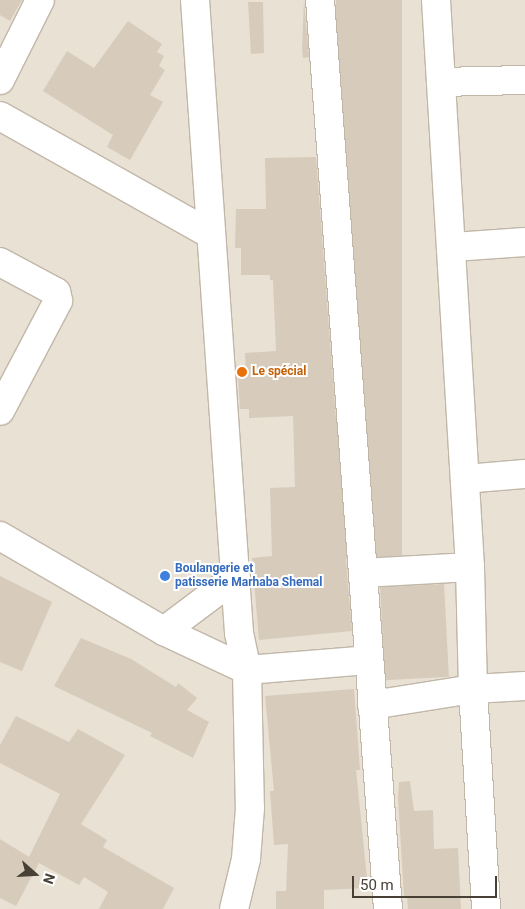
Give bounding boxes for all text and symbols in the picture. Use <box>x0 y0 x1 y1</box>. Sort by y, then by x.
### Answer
place label: Le spécial <box>252 365 306 379</box>
marker: Le spécial <box>236 366 248 378</box>
place label: Boulangerie et patisserie Marhaba Shemal <box>175 562 322 590</box>
marker: Boulangerie et patisserie Marhaba Shemal <box>159 570 171 582</box>
north arrow <box>10 849 60 899</box>
scale bar <box>355 866 500 898</box>
text: N <box>40 872 58 886</box>
text: 50 m <box>360 876 394 894</box>

